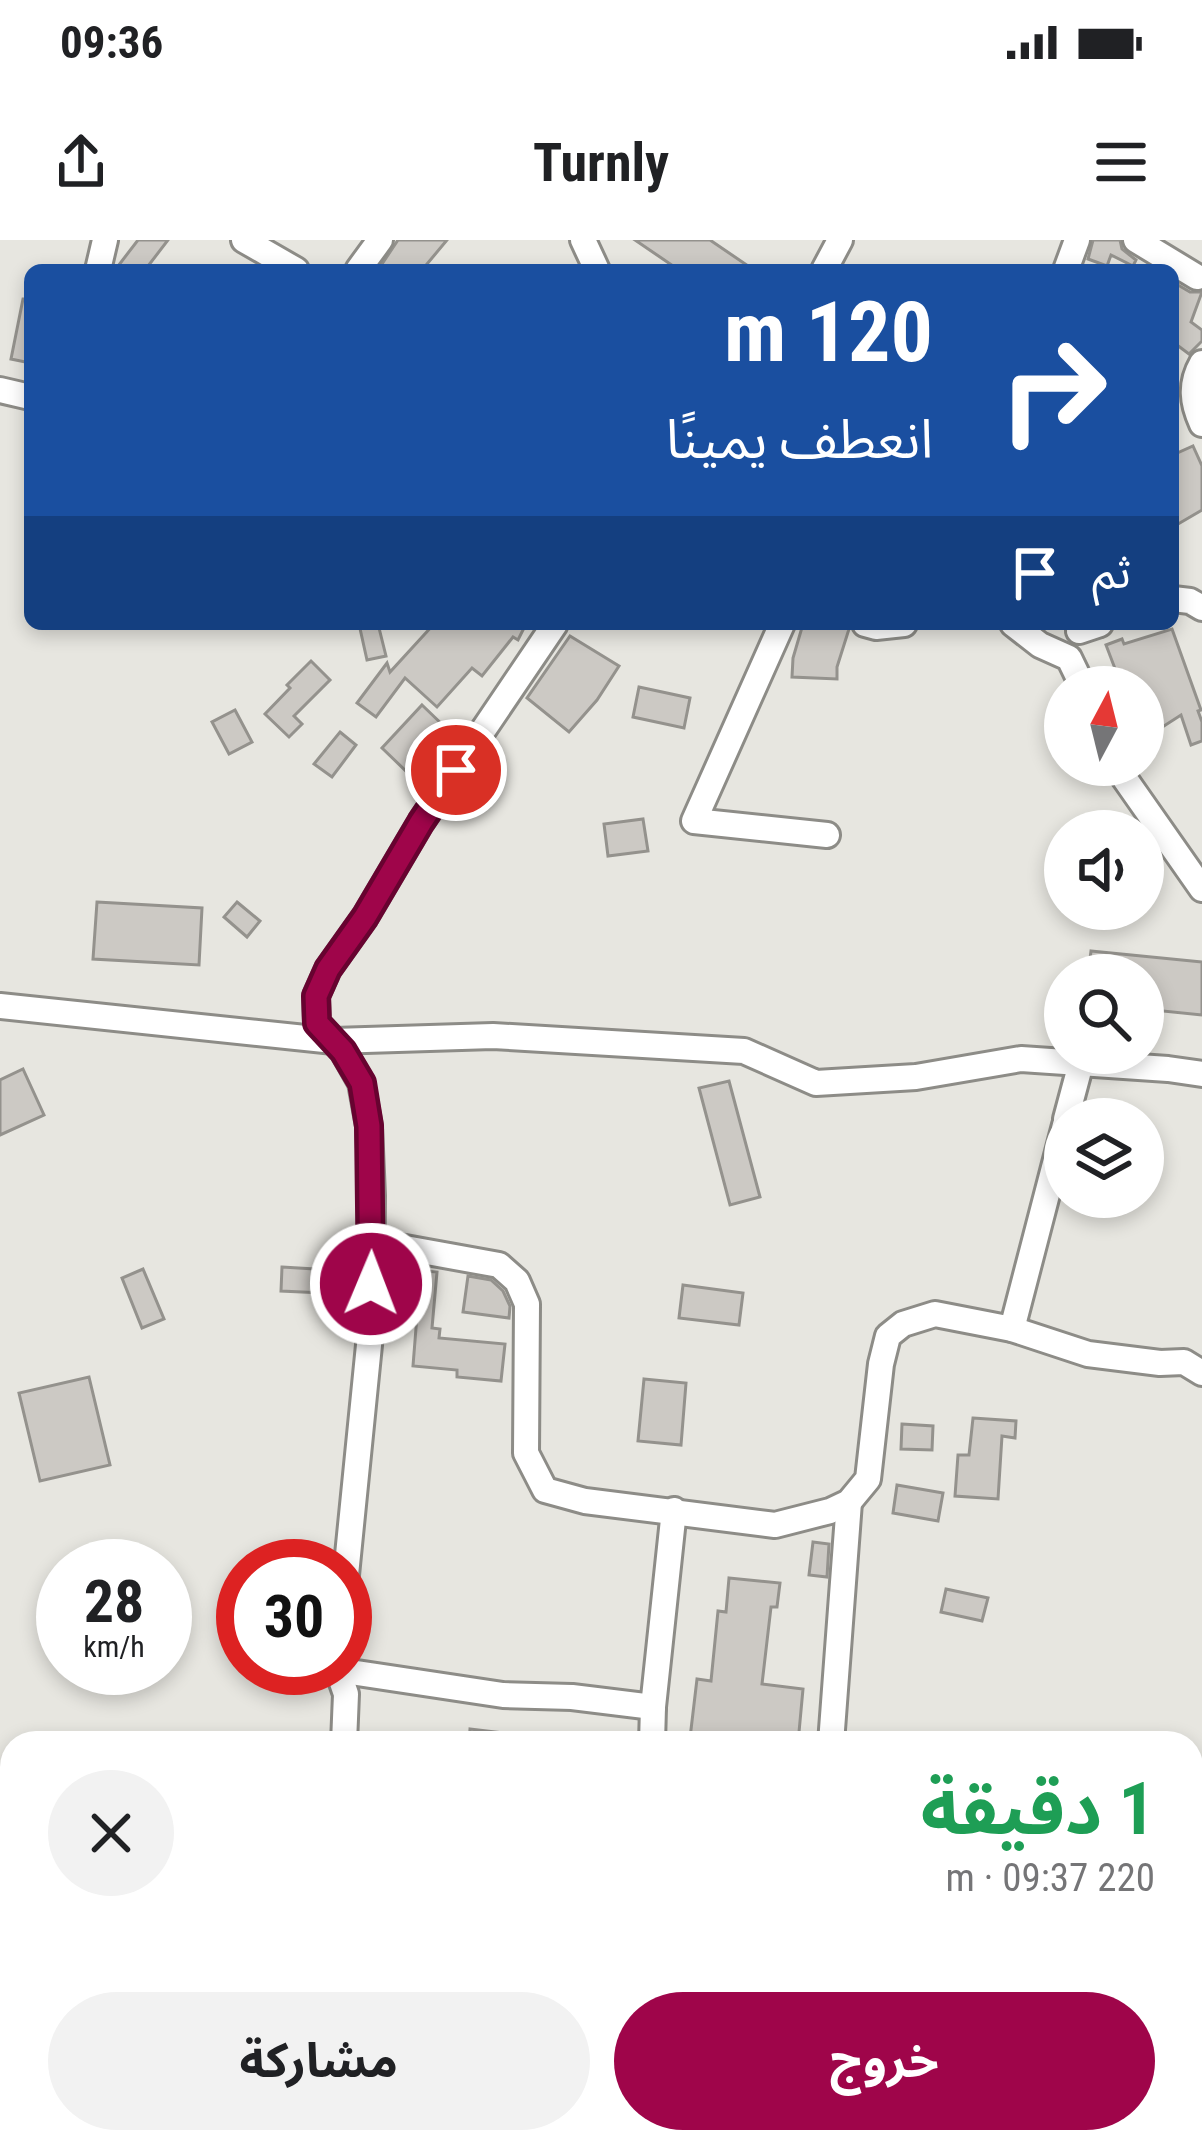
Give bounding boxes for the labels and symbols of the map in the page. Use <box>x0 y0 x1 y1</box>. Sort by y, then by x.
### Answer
north arrow <box>1044 666 1164 786</box>
pin <box>405 719 507 821</box>
position arrow <box>308 1221 434 1347</box>
speed limit sign: 30 <box>216 1539 372 1695</box>

